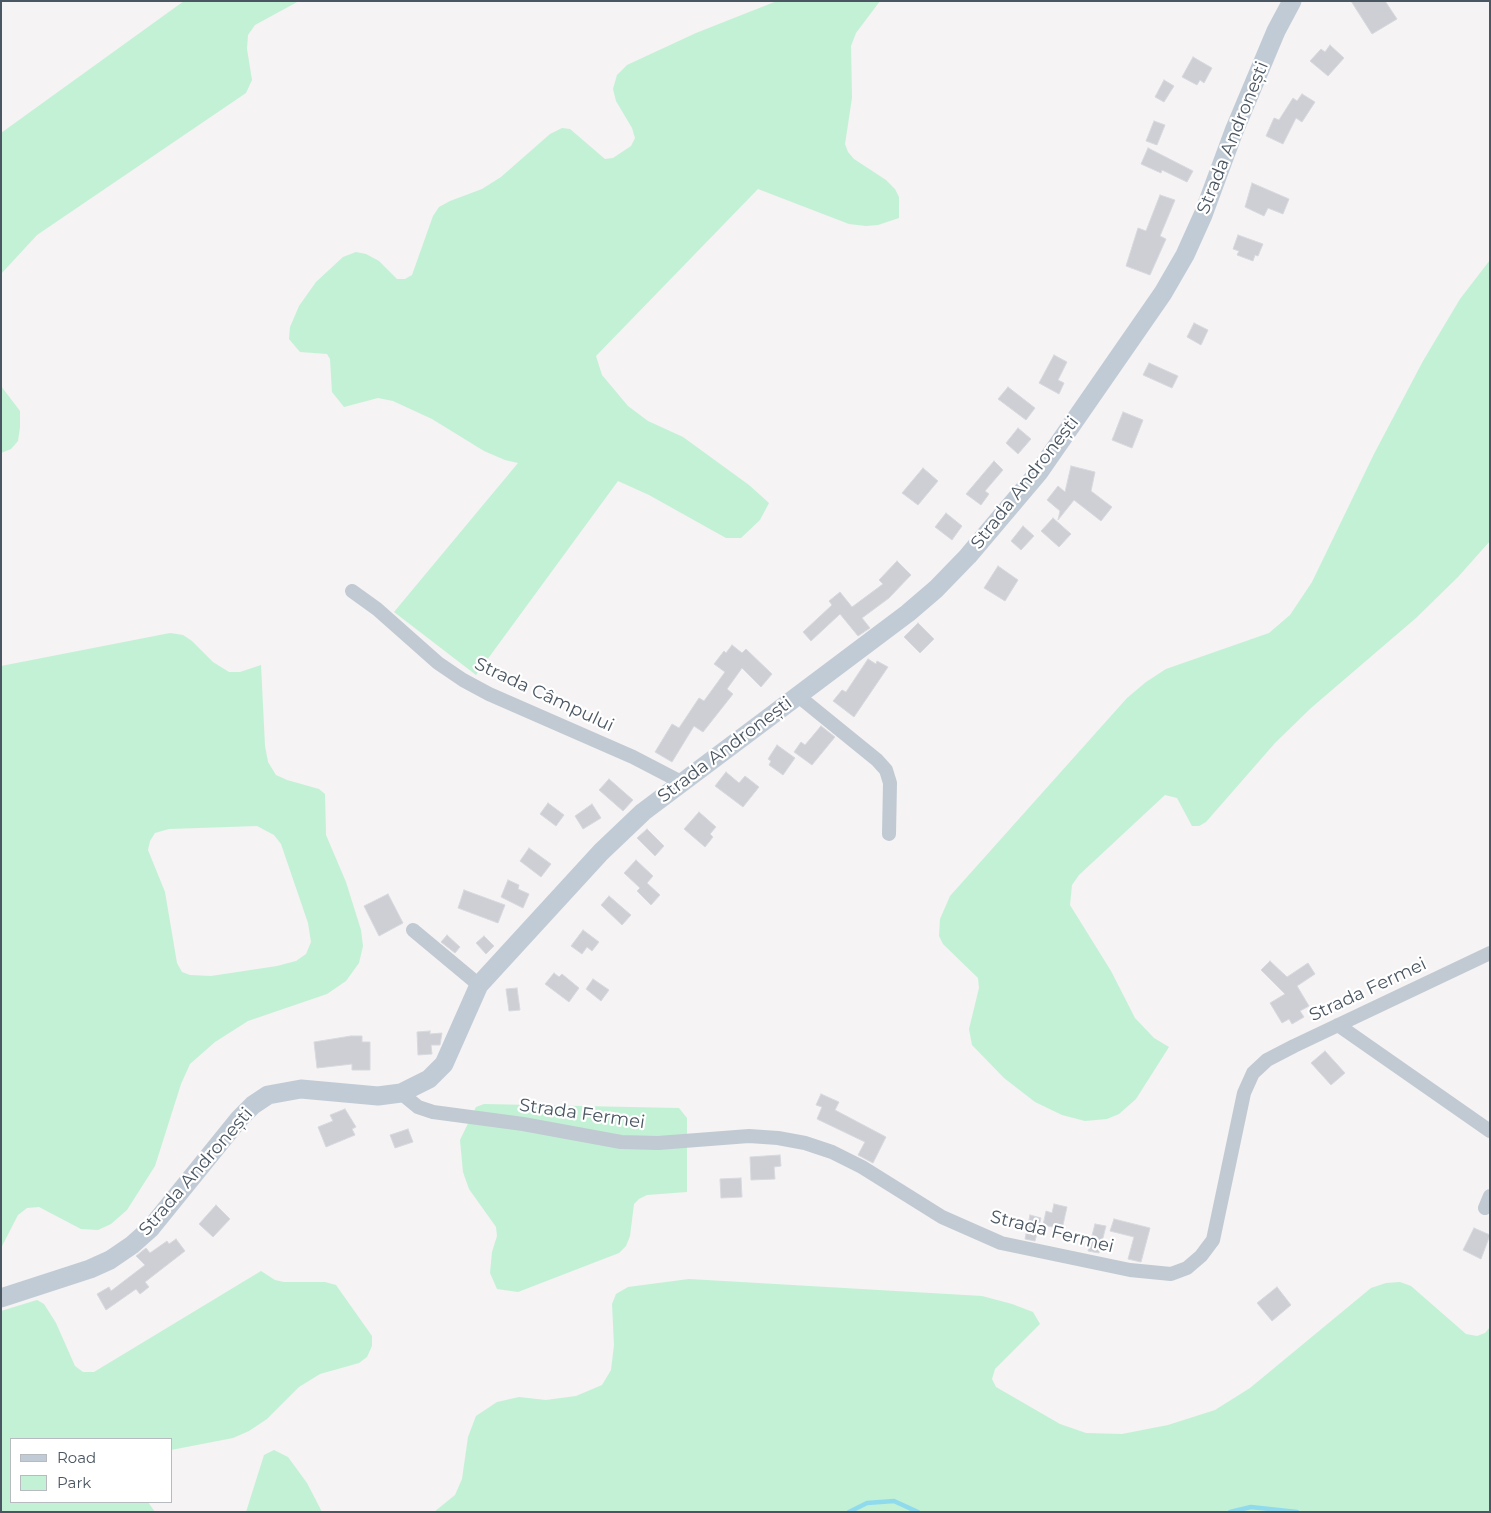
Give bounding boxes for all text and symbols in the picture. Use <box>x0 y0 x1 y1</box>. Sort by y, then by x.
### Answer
street label: Strada Andronești <box>1193 59 1273 217</box>
street label: Strada Andronești <box>966 412 1084 554</box>
street label: Strada Câmpului <box>471 653 617 737</box>
street label: Strada Andronești <box>654 692 796 808</box>
street label: Strada Fermei <box>1306 953 1430 1027</box>
street label: Strada Fermei <box>518 1094 646 1134</box>
street label: Strada Andronești <box>135 1104 257 1240</box>
street label: Strada Fermei <box>988 1206 1116 1258</box>
legend <box>10 1438 172 1503</box>
text: Road <box>57 1448 96 1467</box>
text: Park <box>57 1473 91 1492</box>

